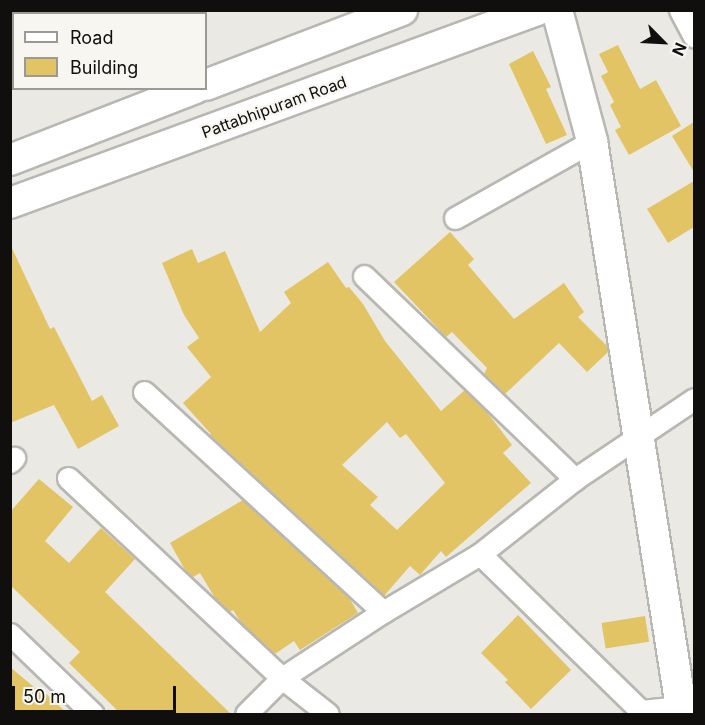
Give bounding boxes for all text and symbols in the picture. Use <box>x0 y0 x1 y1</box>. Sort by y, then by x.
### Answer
legend <box>12 12 207 90</box>
north arrow <box>633 12 693 72</box>
text: Road <box>70 27 113 48</box>
text: N <box>668 40 691 59</box>
text: Building <box>70 57 138 78</box>
street label: Pattabhipuram Road <box>199 72 349 142</box>
scale bar <box>15 674 178 712</box>
text: 50 m <box>23 686 66 707</box>

